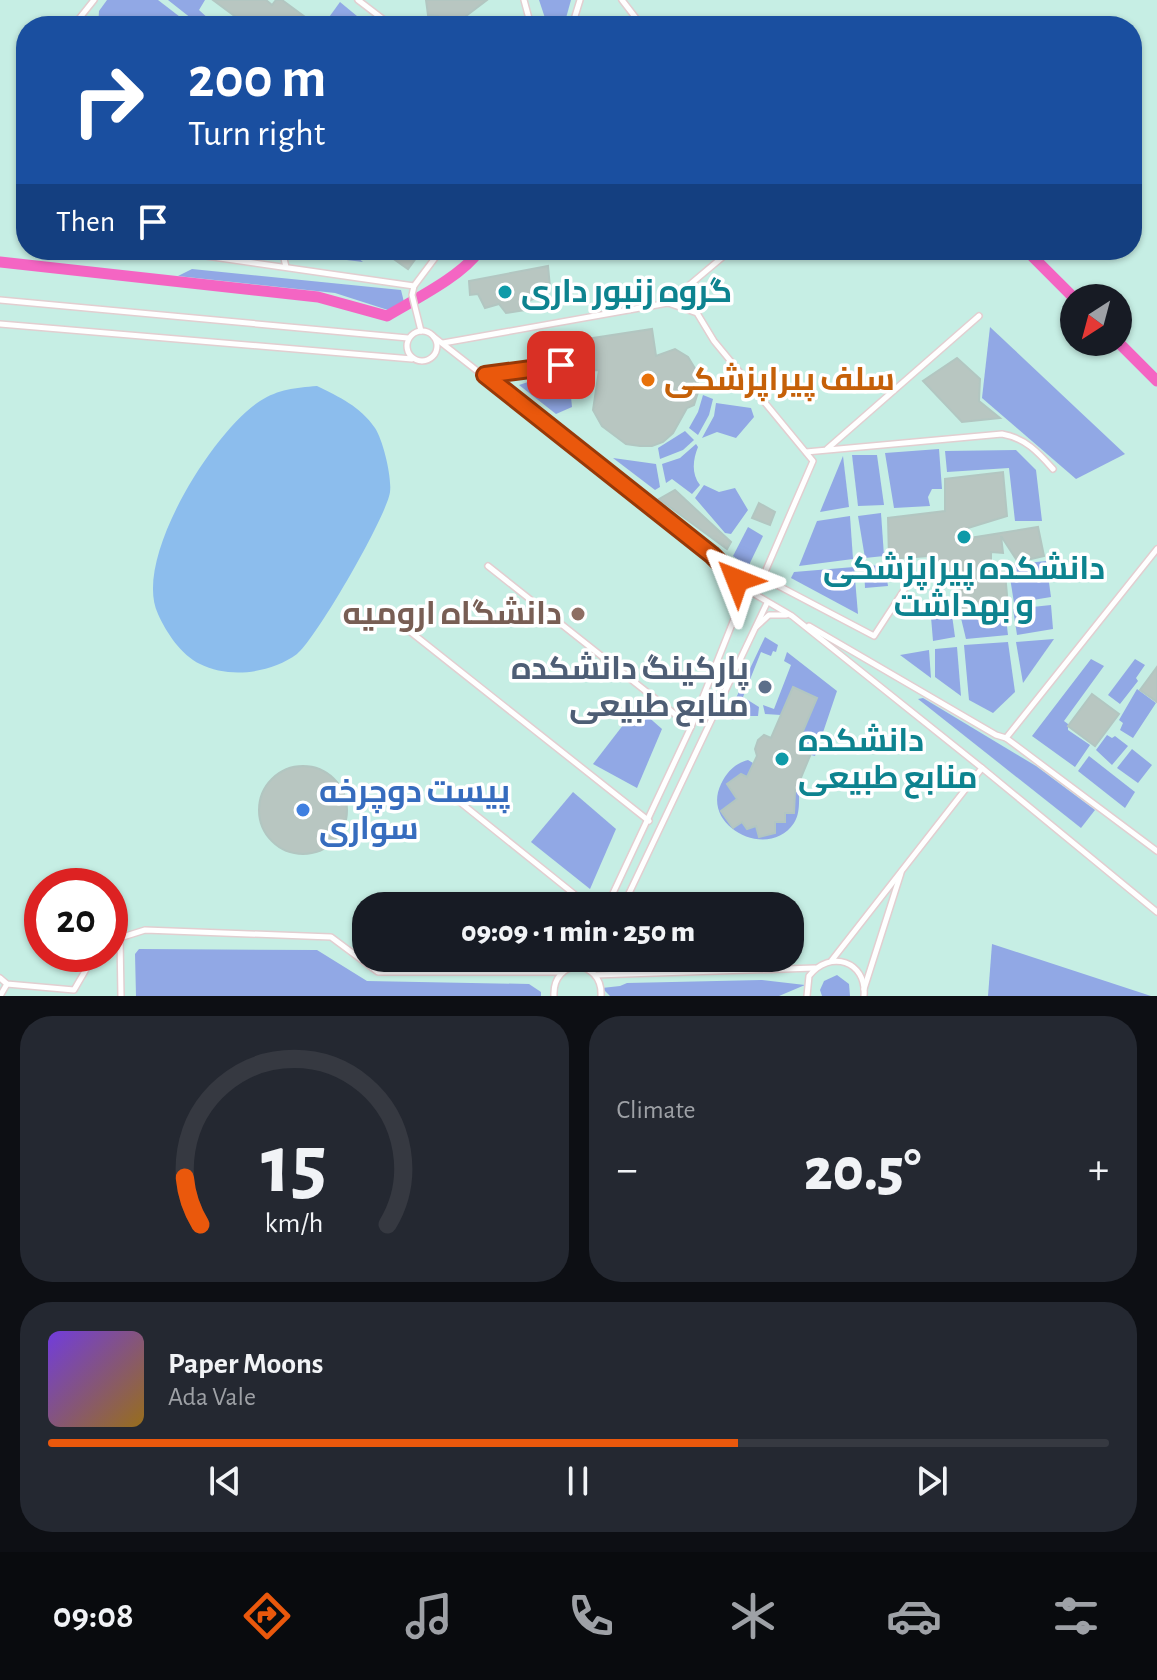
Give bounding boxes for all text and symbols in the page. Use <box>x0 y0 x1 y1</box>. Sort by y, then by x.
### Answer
icon: right <box>56 48 160 152</box>
text: 200 m <box>188 51 326 107</box>
text: Turn right <box>188 116 325 152</box>
icon: arrive <box>131 200 175 244</box>
text: Then <box>56 207 115 237</box>
place label: گروه زنبور داری <box>521 276 732 310</box>
marker: گروه زنبور داری <box>496 283 514 301</box>
north arrow <box>1060 284 1132 356</box>
map controls <box>1060 284 1132 356</box>
pin <box>527 331 595 399</box>
icon: arrive <box>539 343 583 387</box>
place label: سلف پیراپزشکی <box>664 362 895 402</box>
marker: سلف پیراپزشکی <box>639 371 657 389</box>
marker: دانشکده پیراپزشکی و بهداشت <box>955 528 973 546</box>
position arrow <box>695 538 779 622</box>
place label: دانشکده پیراپزشکی و بهداشت <box>823 551 1105 625</box>
place label: دانشگاه ارومیه <box>343 596 562 632</box>
marker: دانشگاه ارومیه <box>569 605 587 623</box>
place label: پارکینگ دانشکده منابع طبیعی <box>511 651 749 727</box>
marker: پارکینگ دانشکده منابع طبیعی <box>756 678 774 696</box>
place label: دانشکده منابع طبیعی <box>798 723 978 799</box>
marker: دانشکده منابع طبیعی <box>773 750 791 768</box>
place label: پیست دوچرخه سواری <box>319 776 511 847</box>
marker: پیست دوچرخه سواری <box>294 801 312 819</box>
speed limit sign: 20 <box>24 868 128 972</box>
text: 09:09 · 1 min · 250 m <box>461 917 695 947</box>
text: Climate <box>617 1097 695 1123</box>
text: 15 <box>261 1124 327 1208</box>
text: 20.5° <box>804 1141 921 1201</box>
text: − <box>617 1148 638 1192</box>
text: + <box>1088 1148 1109 1192</box>
text: km/h <box>265 1209 324 1238</box>
text: Paper Moons <box>168 1349 323 1379</box>
text: Ada Vale <box>168 1384 256 1410</box>
icon: previous <box>203 1459 247 1503</box>
icon: pause <box>556 1459 600 1503</box>
icon: next <box>910 1459 954 1503</box>
icon: directions <box>239 1588 295 1644</box>
icon: music <box>401 1588 457 1644</box>
icon: phone <box>563 1588 619 1644</box>
icon: climate <box>725 1588 781 1644</box>
icon: car <box>886 1588 942 1644</box>
icon: filters <box>1048 1588 1104 1644</box>
text: 09:08 <box>53 1598 134 1634</box>

